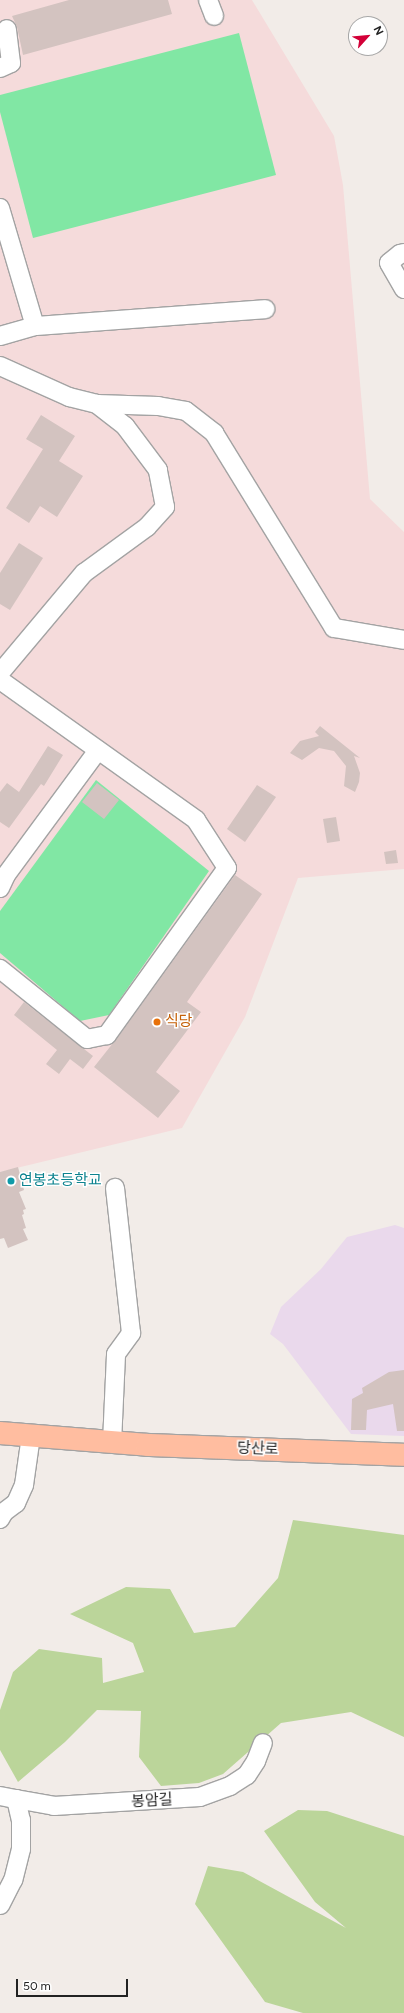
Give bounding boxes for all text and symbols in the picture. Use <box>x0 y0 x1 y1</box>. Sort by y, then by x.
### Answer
north arrow <box>348 16 388 56</box>
text: N <box>371 24 386 38</box>
place label: 식당 <box>165 1013 193 1031</box>
marker: 식당 <box>152 1017 162 1027</box>
place label: 연봉초등학교 <box>19 1172 102 1190</box>
marker: 연봉초등학교 <box>6 1176 16 1186</box>
street label: 당산로 <box>237 1439 279 1459</box>
street label: 봉암길 <box>131 1791 173 1811</box>
scale bar <box>18 1971 130 1997</box>
text: 50 m <box>23 1979 51 1993</box>

